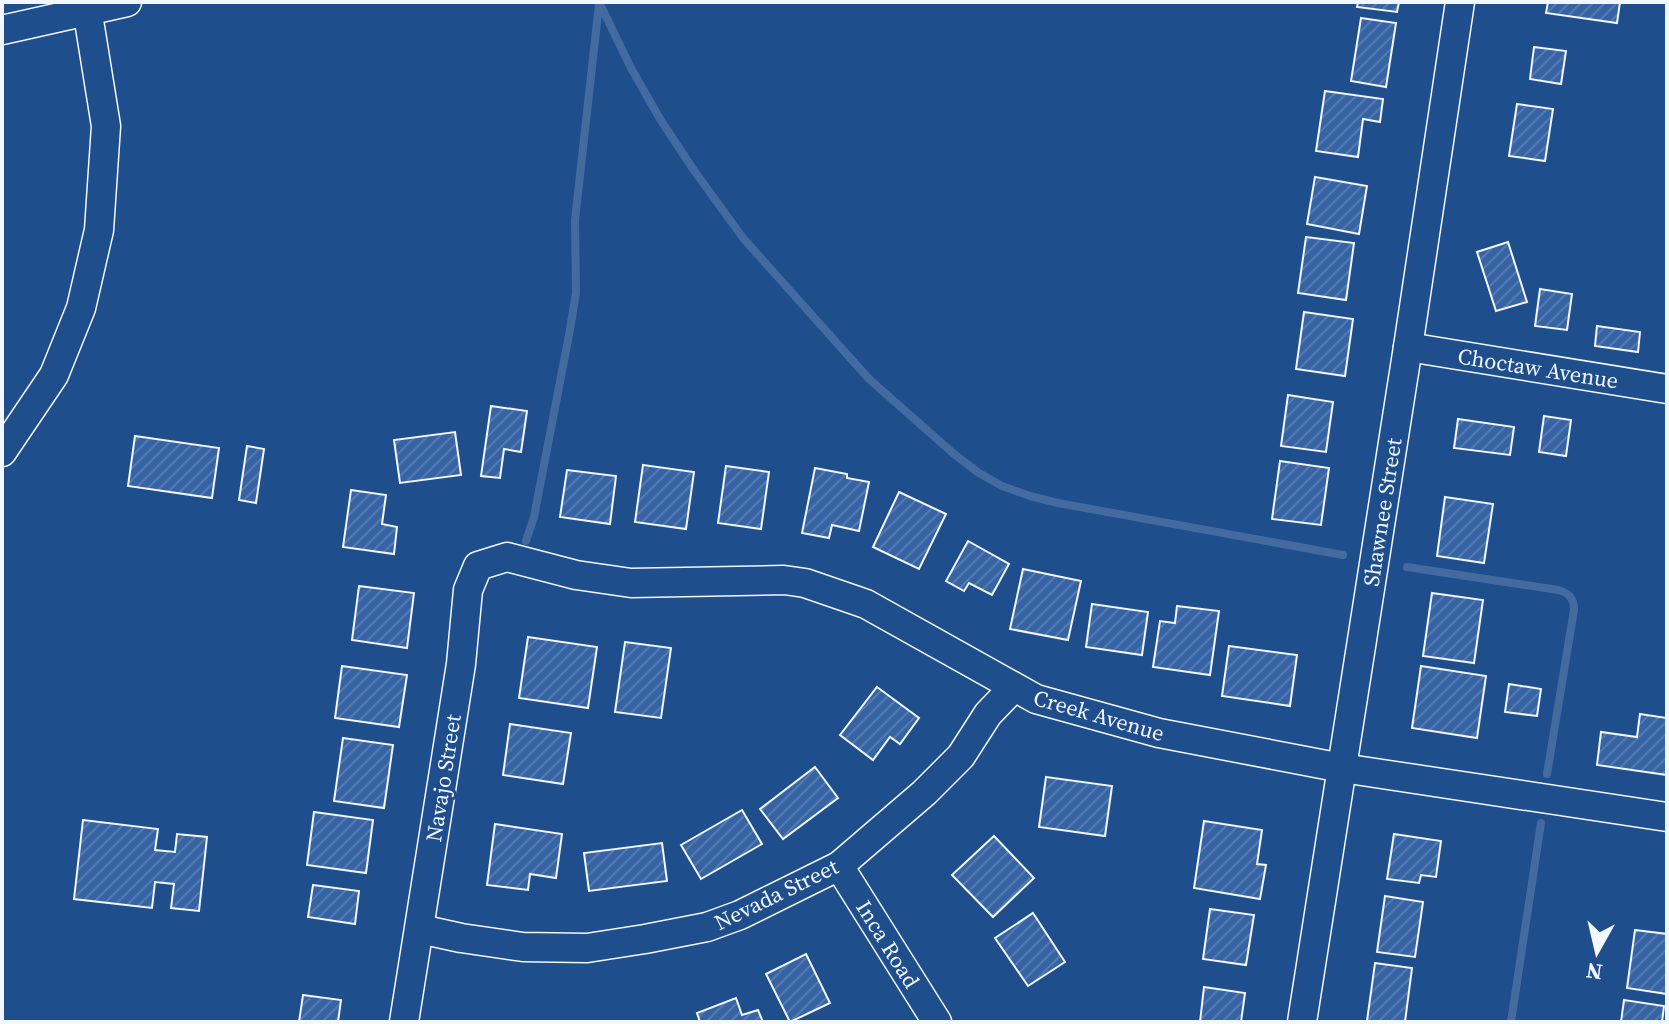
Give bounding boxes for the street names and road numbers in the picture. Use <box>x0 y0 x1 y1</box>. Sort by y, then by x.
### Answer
street label: Choctaw Avenue <box>1456 341 1620 395</box>
street label: Shawnee Street <box>1355 435 1409 588</box>
street label: Creek Avenue <box>1030 682 1168 748</box>
street label: Navajo Street <box>418 711 468 844</box>
street label: Nevada Street <box>709 851 844 937</box>
street label: Inca Road <box>849 894 927 994</box>

